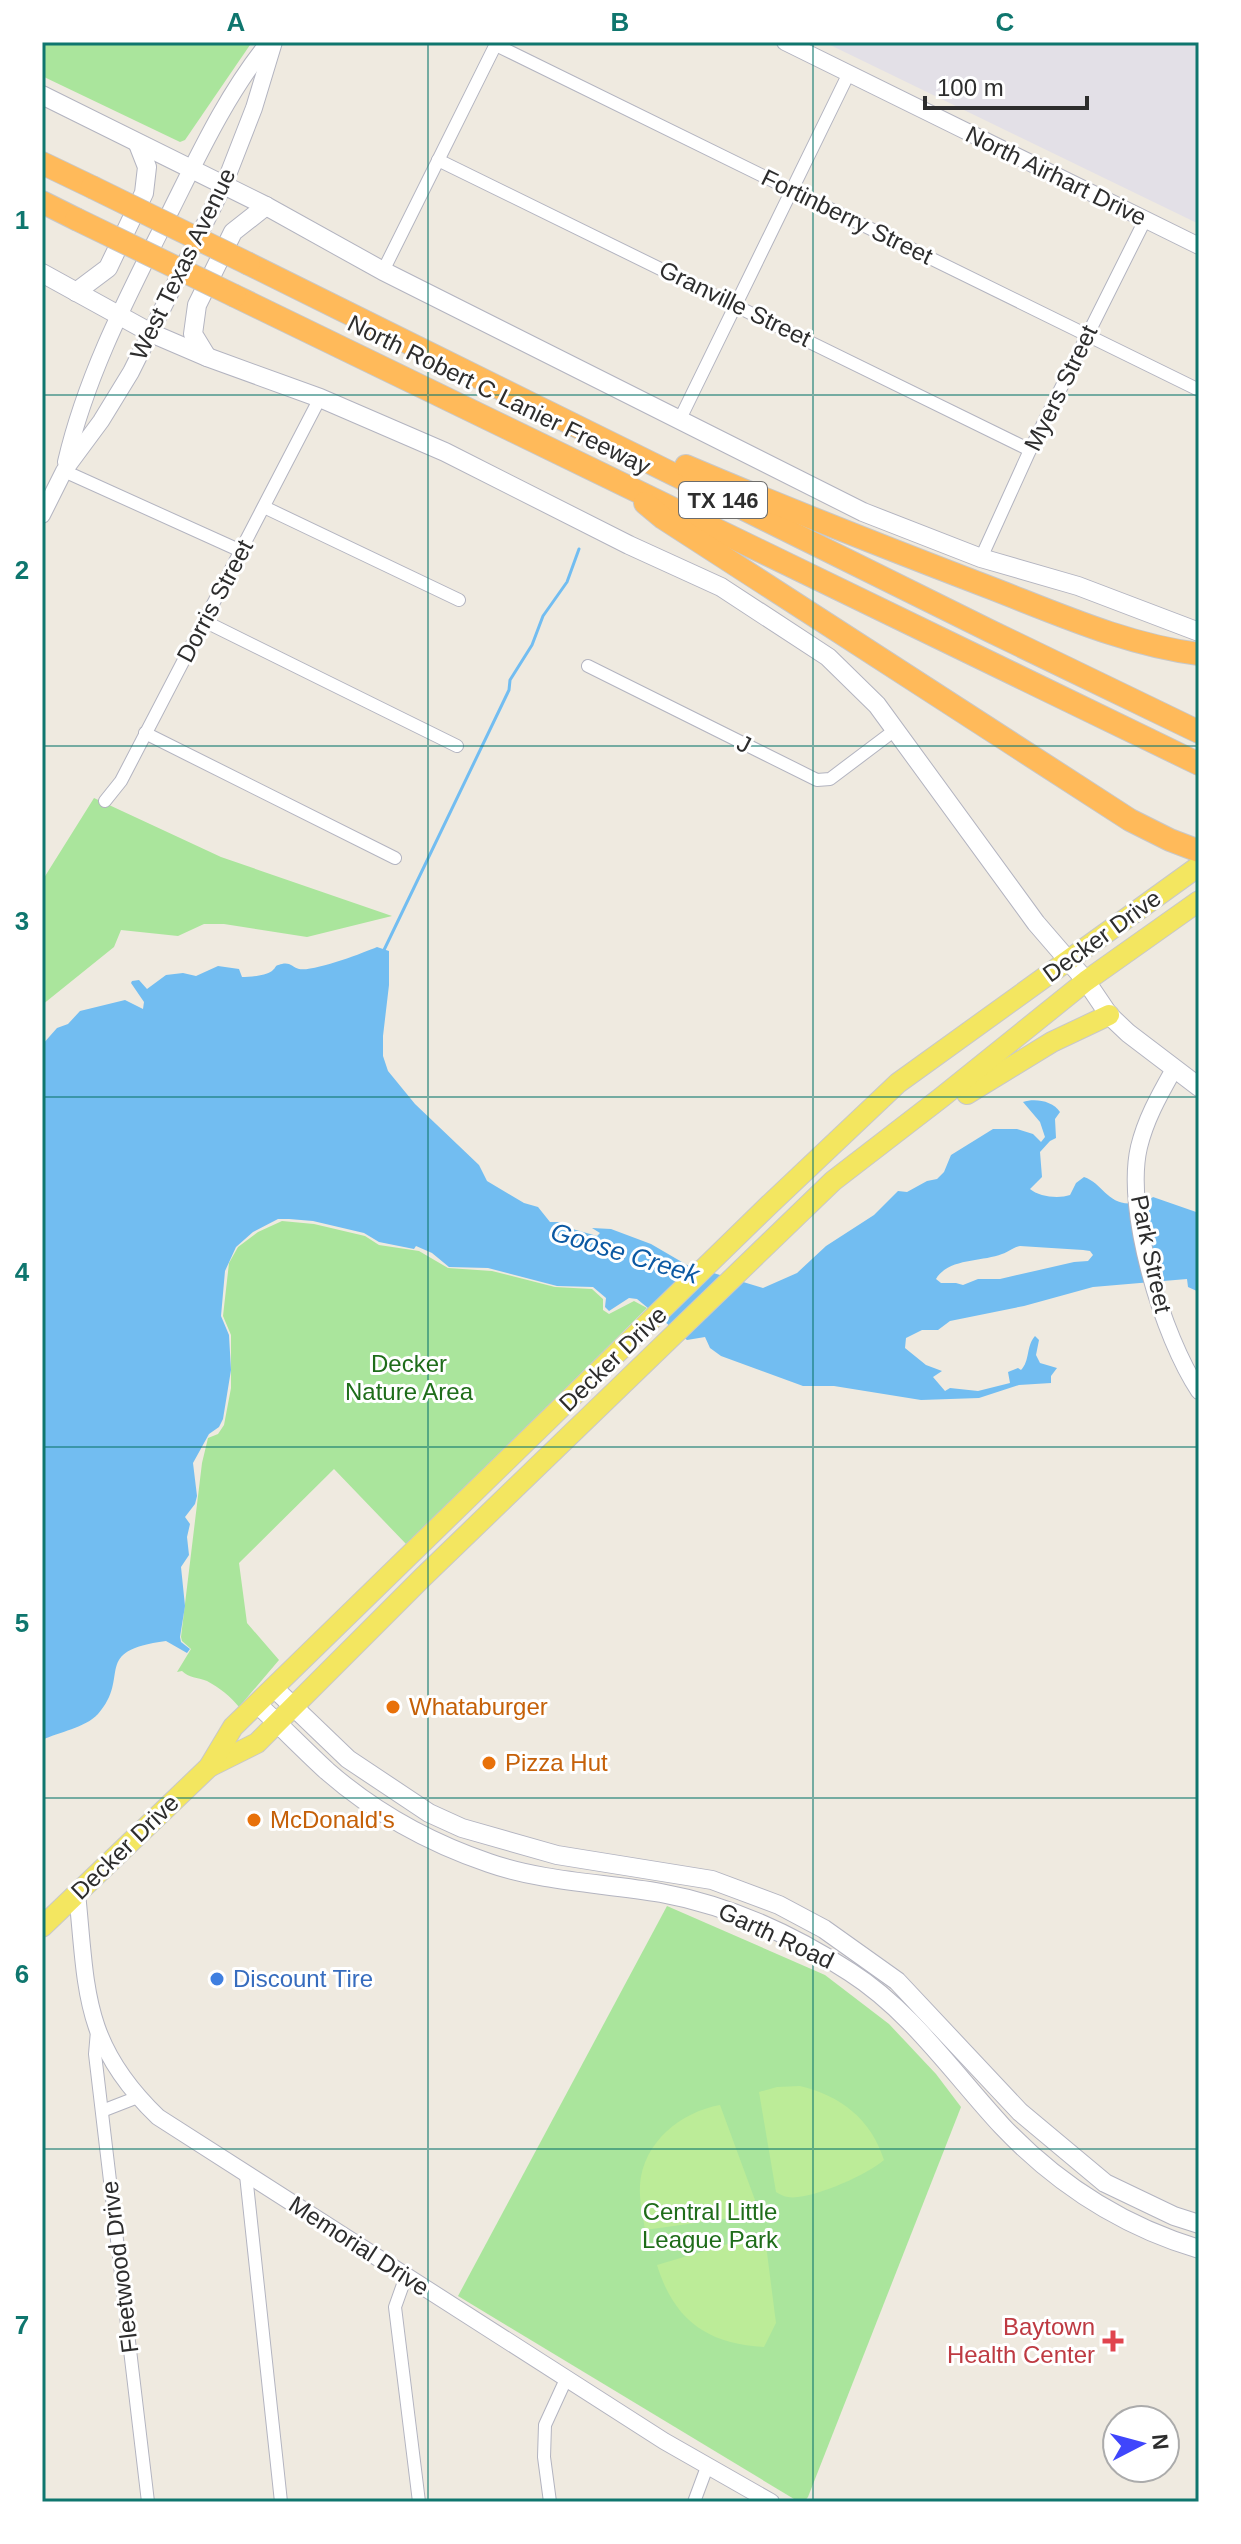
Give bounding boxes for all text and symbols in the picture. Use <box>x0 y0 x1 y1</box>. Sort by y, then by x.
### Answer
text: A <box>227 7 246 37</box>
text: B <box>611 7 629 37</box>
text: C <box>996 7 1015 37</box>
scale bar <box>925 60 1087 110</box>
text: 100 m <box>937 74 1004 101</box>
street label: North Airhart Drive <box>962 120 1151 231</box>
street label: Fortinberry Street <box>757 163 937 270</box>
street label: West Texas Avenue <box>125 164 241 364</box>
text: 1 <box>15 205 29 235</box>
street label: Granville Street <box>655 255 816 352</box>
street label: North Robert C Lanier Freeway <box>343 309 655 480</box>
street label: Myers Street <box>1019 320 1103 455</box>
road number: TX 146 <box>679 482 767 518</box>
street label: Dorris Street <box>171 535 258 667</box>
text: 2 <box>15 555 29 585</box>
street label: J <box>733 729 756 758</box>
street label: Decker Drive <box>1038 884 1166 987</box>
text: 3 <box>15 906 29 936</box>
street label: Park Street <box>1126 1192 1177 1316</box>
water label: Goose Creek <box>547 1216 705 1290</box>
text: 4 <box>15 1257 30 1287</box>
street label: Decker Drive <box>553 1301 672 1417</box>
park label: Decker Nature Area <box>345 1350 474 1405</box>
text: 5 <box>15 1608 29 1638</box>
place label: Whataburger <box>409 1693 548 1720</box>
marker: Whataburger <box>384 1698 402 1716</box>
place label: Pizza Hut <box>505 1749 608 1776</box>
marker: Pizza Hut <box>480 1754 498 1772</box>
street label: Decker Drive <box>65 1789 184 1905</box>
place label: McDonald's <box>270 1806 395 1833</box>
marker: McDonald's <box>245 1811 263 1829</box>
street label: Garth Road <box>714 1897 838 1974</box>
text: 6 <box>15 1959 29 1989</box>
place label: Discount Tire <box>233 1965 373 1992</box>
marker: Discount Tire <box>208 1970 226 1988</box>
street label: Fleetwood Drive <box>96 2179 143 2355</box>
street label: Memorial Drive <box>284 2190 434 2301</box>
park label: Central Little League Park <box>642 2198 779 2253</box>
text: 7 <box>15 2310 29 2340</box>
place label: Baytown Health Center <box>947 2313 1095 2368</box>
marker: Baytown Health Center <box>1102 2330 1124 2352</box>
north arrow <box>1101 2404 1181 2484</box>
text: N <box>1147 2433 1174 2451</box>

